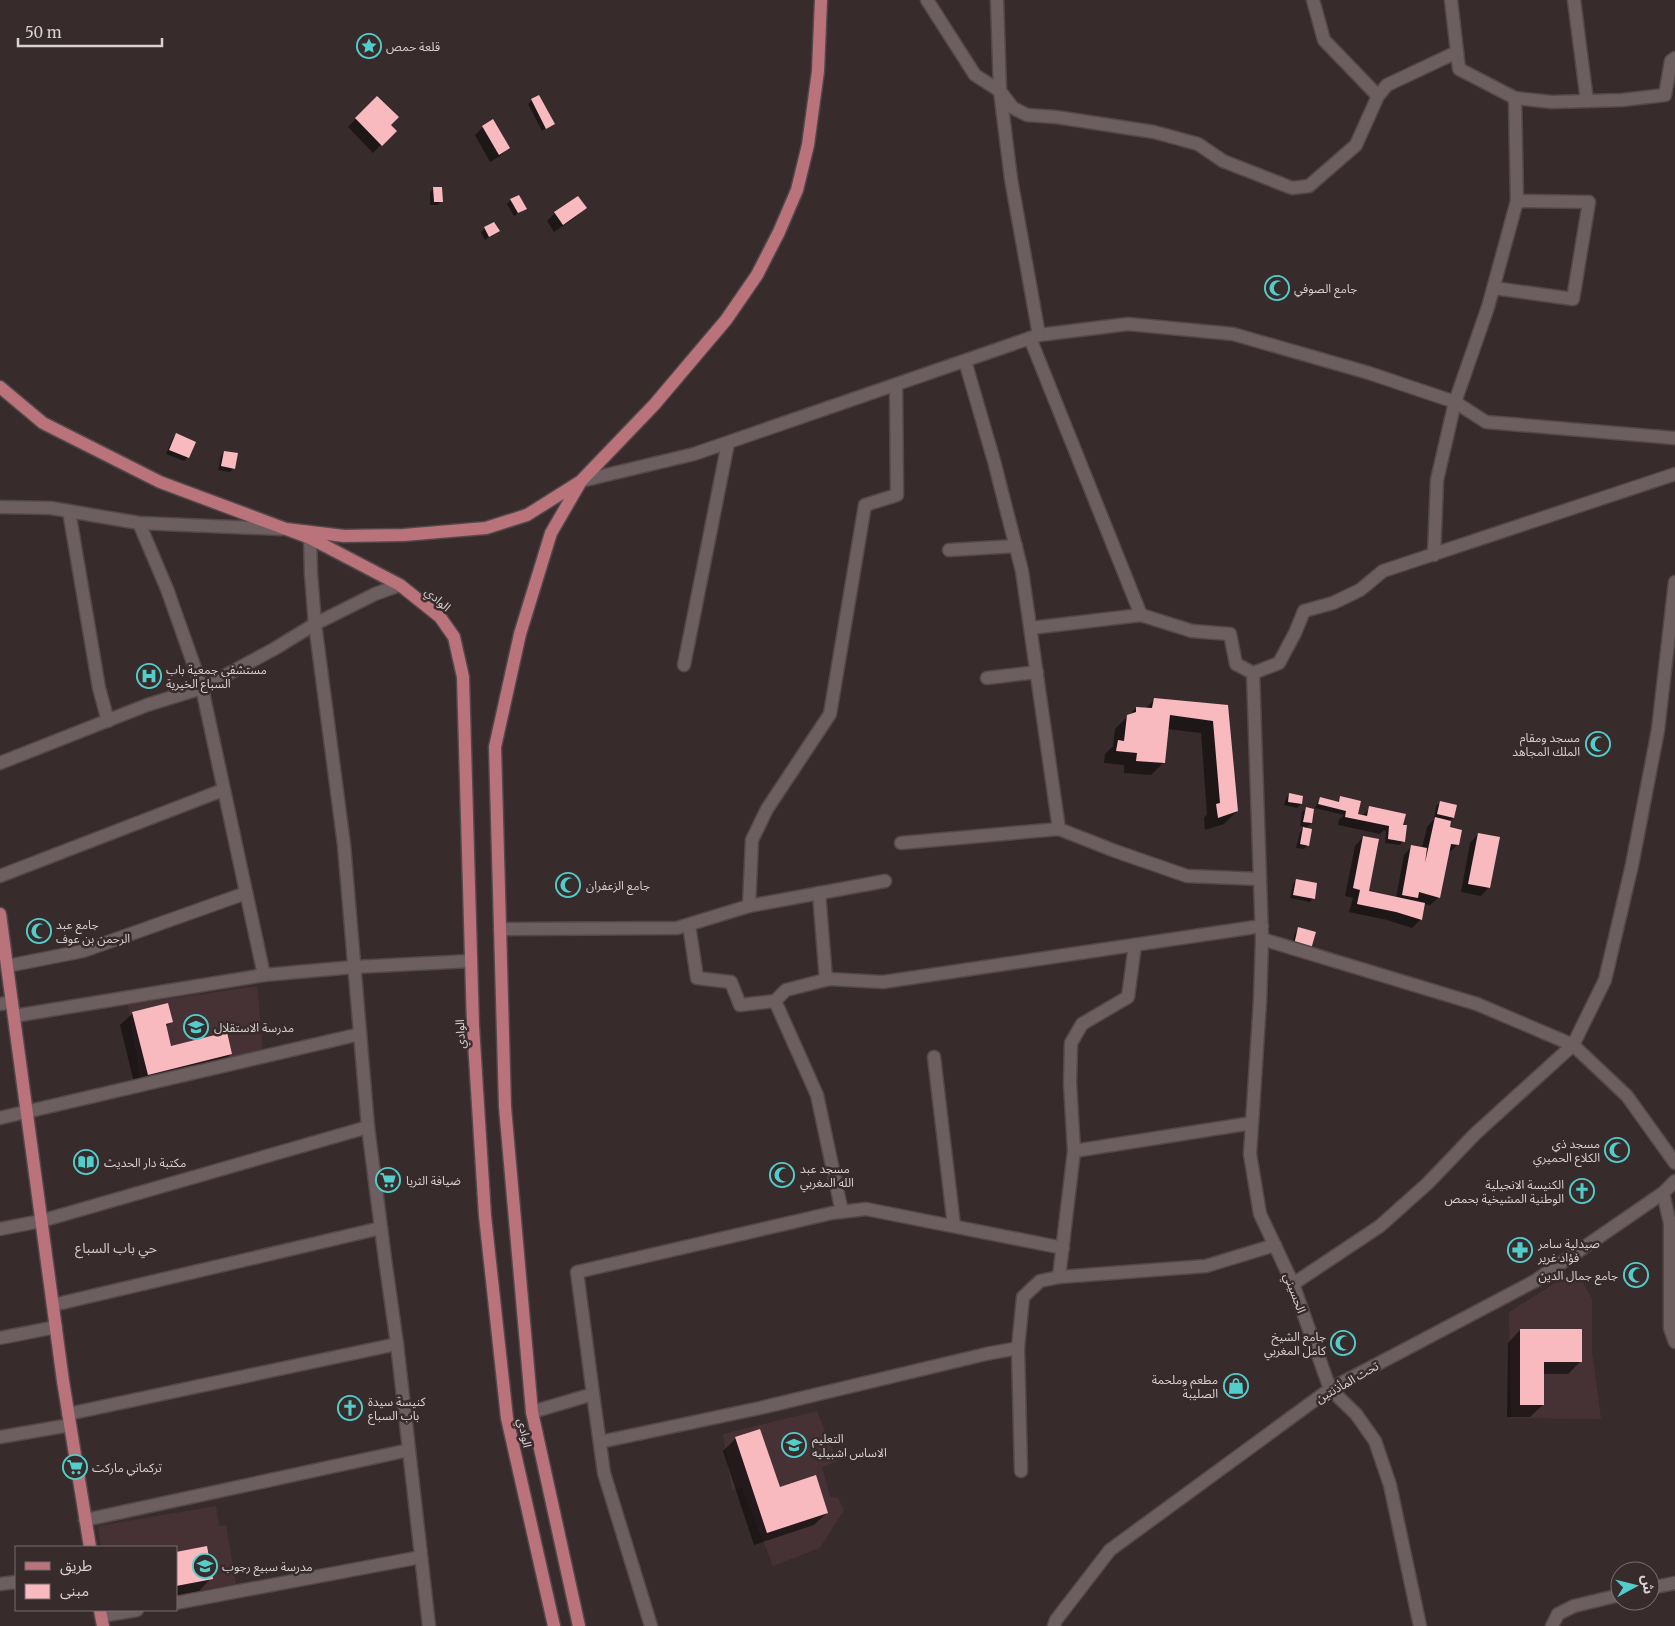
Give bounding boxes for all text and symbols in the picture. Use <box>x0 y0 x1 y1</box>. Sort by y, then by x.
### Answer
scale bar <box>18 15 161 47</box>
text: 50 m <box>25 23 62 42</box>
place icon: قلعة حمص <box>356 33 382 59</box>
place label: قلعة حمص <box>386 39 440 54</box>
mosque icon: جامع الصوفي <box>1264 275 1290 301</box>
place label: جامع الصوفي <box>1294 281 1357 298</box>
street label: الوادي <box>420 584 454 616</box>
place label: مستشفى جمعية باب السباع الخيرية <box>166 662 267 693</box>
hospital icon: مستشفى جمعية باب السباع الخيرية <box>136 663 162 689</box>
place label: مسجد ومقام الملك المجاهد <box>1512 730 1580 759</box>
mosque icon: مسجد ومقام الملك المجاهد <box>1585 731 1611 757</box>
mosque icon: جامع الزعفران <box>555 872 581 898</box>
place label: جامع الزعفران <box>586 878 650 895</box>
place label: جامع عبد الرحمن بن عوف <box>56 917 130 946</box>
mosque icon: جامع عبد الرحمن بن عوف <box>26 918 52 944</box>
school or university icon: مدرسة الاستقلال <box>183 1014 209 1040</box>
street label: الوادي <box>452 1019 471 1049</box>
place label: مدرسة الاستقلال <box>214 1020 294 1035</box>
place label: مسجد ذي الكلاع الحميري <box>1533 1136 1600 1167</box>
mosque icon: مسجد ذي الكلاع الحميري <box>1604 1137 1630 1163</box>
library icon: مكتبة دار الحديث <box>73 1149 99 1175</box>
place label: مكتبة دار الحديث <box>104 1155 186 1170</box>
place label: مسجد عبد الله المغربي <box>800 1161 854 1192</box>
mosque icon: مسجد عبد الله المغربي <box>769 1162 795 1188</box>
supermarket icon: ضيافة الثريا <box>375 1167 401 1193</box>
place label: ضيافة الثريا <box>406 1173 461 1188</box>
place label: الكنيسة الانجيلية الوطنية المشيخية بحمص <box>1445 1177 1564 1206</box>
church icon: الكنيسة الانجيلية الوطنية المشيخية بحمص <box>1569 1178 1595 1204</box>
place label: صيدلية سامر فؤاد غرير <box>1537 1236 1600 1265</box>
pharmacy icon: صيدلية سامر فؤاد غرير <box>1507 1237 1533 1263</box>
district label: حي باب السباع <box>75 1239 157 1259</box>
mosque icon: جامع جمال الدين <box>1623 1262 1649 1288</box>
place label: جامع جمال الدين <box>1539 1268 1618 1285</box>
street label: الحسيني <box>1278 1271 1309 1316</box>
place label: جامع الشيخ كامل المغربي <box>1264 1329 1327 1360</box>
mosque icon: جامع الشيخ كامل المغربي <box>1330 1330 1356 1356</box>
street label: تحت المأذنتين <box>1313 1358 1382 1406</box>
place label: مطعم وملحمة الصليبة <box>1152 1372 1218 1401</box>
shop icon: مطعم وملحمة الصليبة <box>1223 1373 1249 1399</box>
place label: كنيسة سيدة باب السباع <box>368 1394 427 1425</box>
church icon: كنيسة سيدة باب السباع <box>337 1395 363 1421</box>
street label: الوادي <box>512 1417 535 1450</box>
place label: التعلیم الاساس اشبیلیه <box>812 1431 887 1460</box>
school or university icon: التعلیم الاساس اشبیلیه <box>781 1432 807 1458</box>
supermarket icon: تركماني ماركت <box>62 1454 88 1480</box>
place label: تركماني ماركت <box>92 1460 162 1477</box>
legend <box>15 1546 178 1611</box>
school or university icon: مدرسة سبيع رجوب <box>192 1553 218 1579</box>
text: طريق <box>60 1556 92 1576</box>
place label: مدرسة سبيع رجوب <box>222 1559 313 1576</box>
north arrow <box>1610 1561 1660 1611</box>
text: ش <box>1638 1574 1658 1595</box>
text: مبنى <box>60 1581 89 1600</box>

